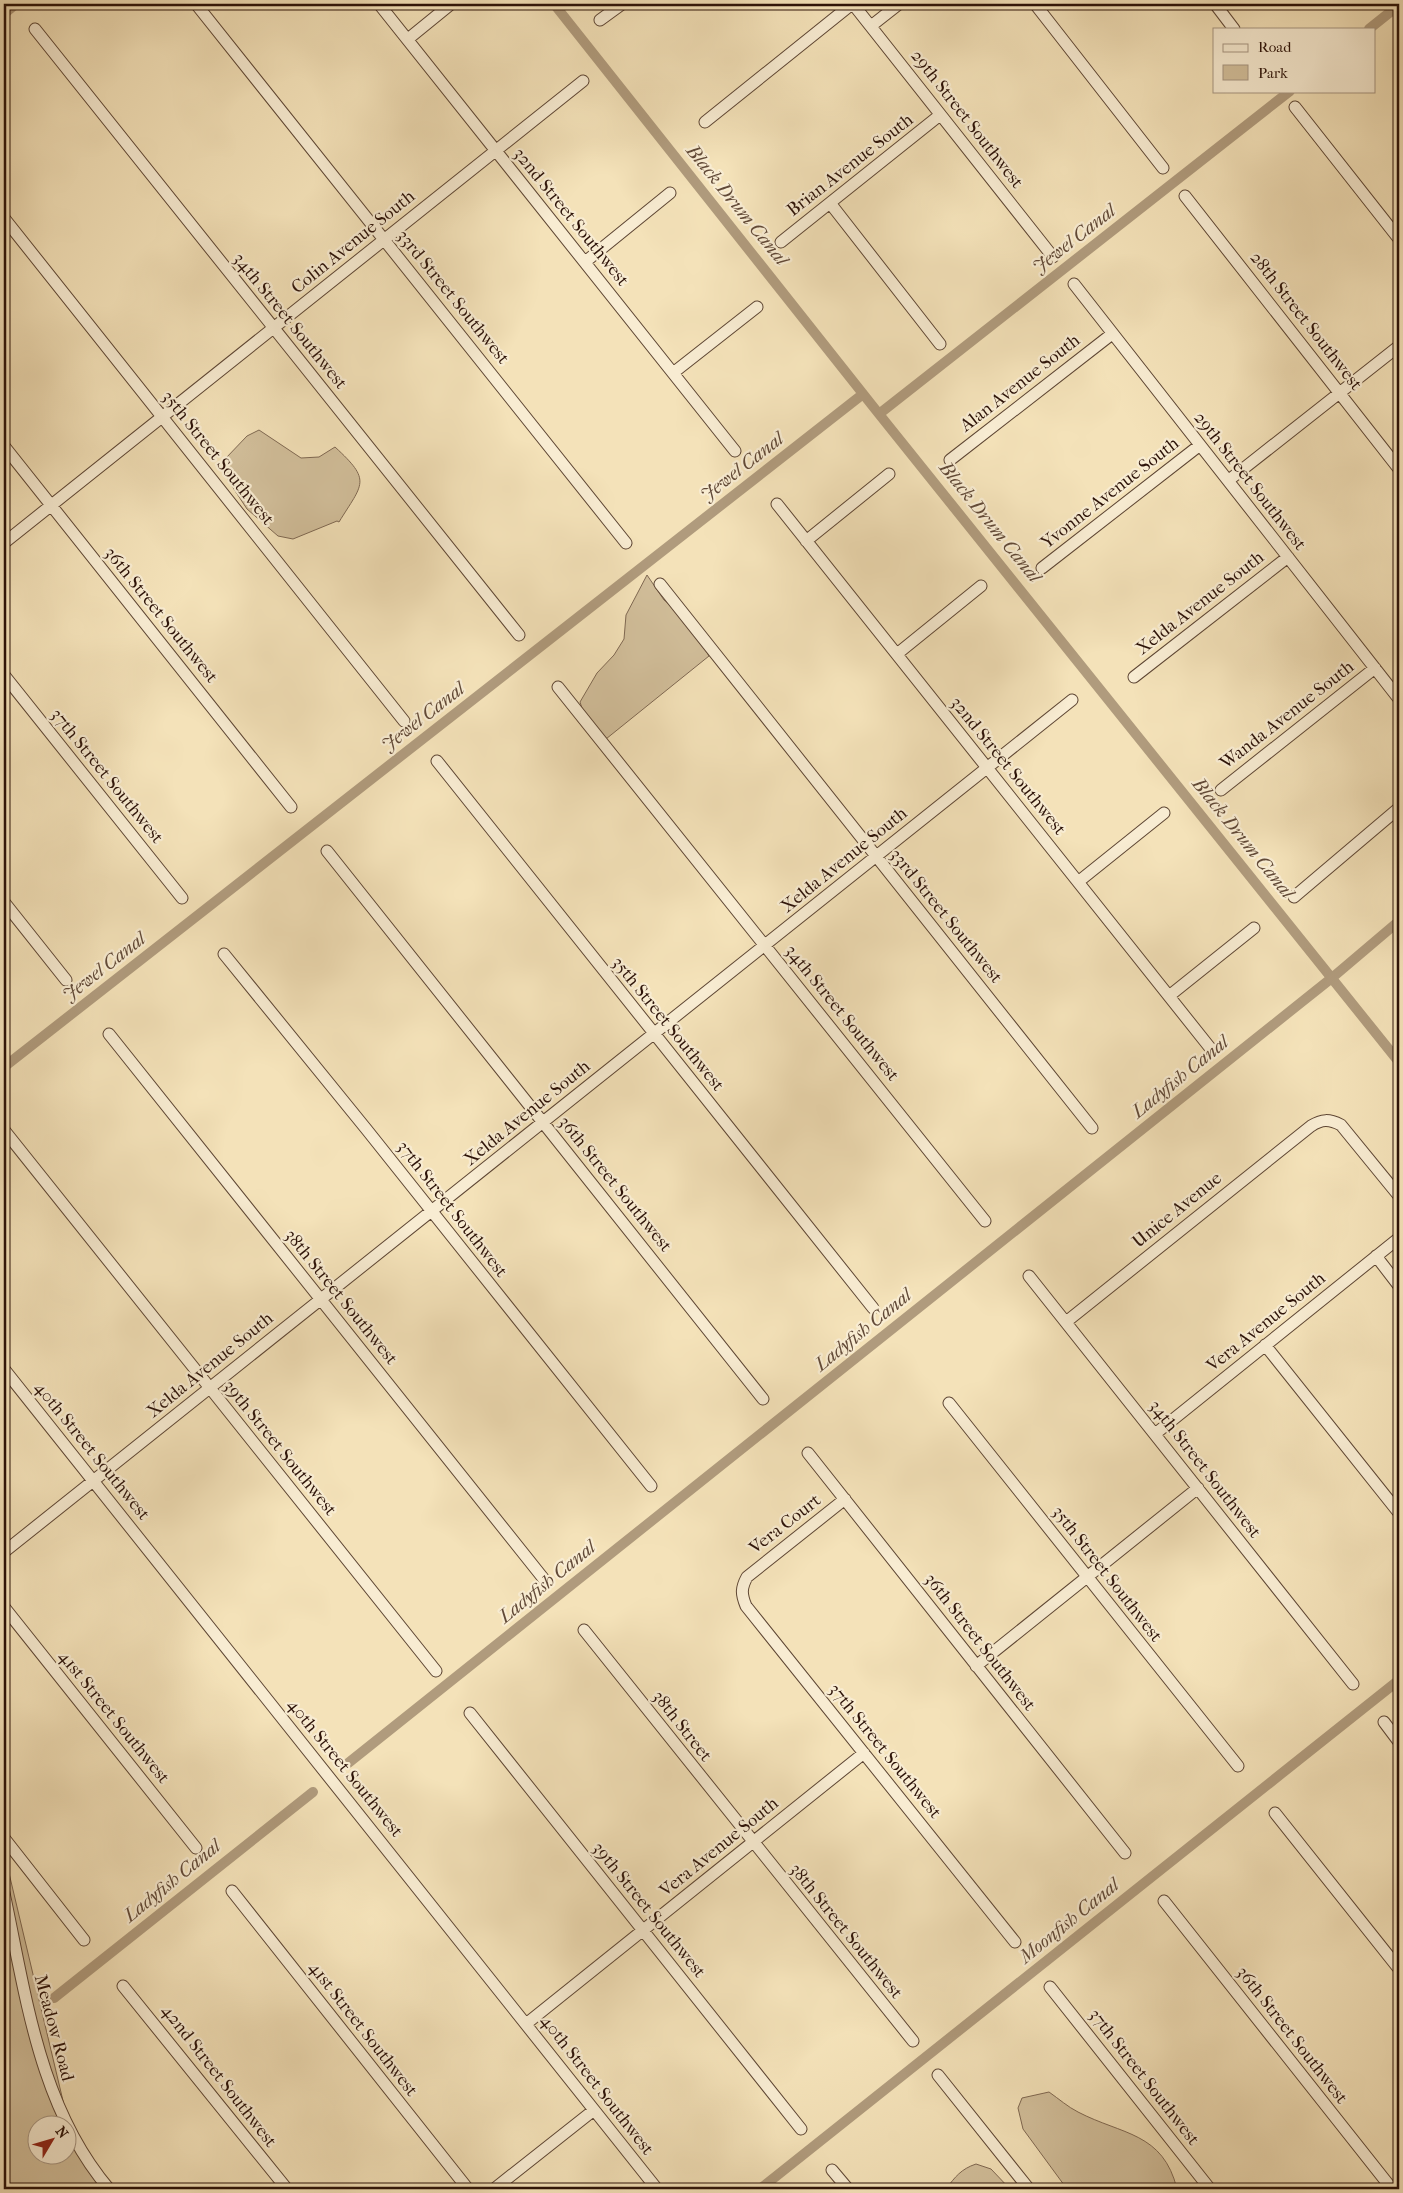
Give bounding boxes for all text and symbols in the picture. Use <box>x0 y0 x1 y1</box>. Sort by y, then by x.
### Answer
legend <box>1213 28 1376 92</box>
text: Road <box>1258 38 1292 56</box>
street label: 29th Street Southwest <box>906 46 1028 193</box>
text: Park <box>1258 64 1288 82</box>
street label: Brian Avenue South <box>783 109 917 221</box>
water label: Black Drum Canal <box>681 140 794 272</box>
street label: 32nd Street Southwest <box>509 144 634 291</box>
street label: Colin Avenue South <box>287 186 419 298</box>
water label: Jewel Canal <box>1028 198 1122 278</box>
street label: 33rd Street Southwest <box>392 226 514 369</box>
street label: 28th Street Southwest <box>1246 248 1367 395</box>
street label: 34th Street Southwest <box>229 249 352 394</box>
street label: Alan Avenue South <box>955 330 1084 437</box>
street label: 35th Street Southwest <box>157 387 279 530</box>
street label: 29th Street Southwest <box>1189 408 1311 555</box>
water label: Jewel Canal <box>696 426 790 506</box>
street label: Yvonne Avenue South <box>1036 433 1183 554</box>
water label: Black Drum Canal <box>934 457 1047 589</box>
street label: 36th Street Southwest <box>100 543 223 688</box>
street label: Xelda Avenue South <box>1132 547 1268 659</box>
street label: Wanda Avenue South <box>1215 656 1358 774</box>
water label: Jewel Canal <box>377 676 471 756</box>
street label: 32nd Street Southwest <box>946 693 1071 840</box>
street label: 37th Street Southwest <box>46 704 168 848</box>
water label: Black Drum Canal <box>1187 773 1300 905</box>
street label: Xelda Avenue South <box>777 803 911 917</box>
street label: 33rd Street Southwest <box>885 845 1007 988</box>
water label: Jewel Canal <box>58 926 152 1006</box>
street label: 34th Street Southwest <box>781 941 904 1086</box>
street label: 35th Street Southwest <box>607 953 729 1096</box>
water label: Ladyfish Canal <box>1126 1030 1235 1124</box>
street label: Xelda Avenue South <box>460 1056 594 1170</box>
street label: 36th Street Southwest <box>554 1112 677 1257</box>
street label: 37th Street Southwest <box>392 1137 512 1282</box>
street label: Unice Avenue <box>1128 1168 1226 1252</box>
street label: 38th Street Southwest <box>280 1225 402 1369</box>
street label: Vera Avenue South <box>1202 1268 1329 1377</box>
water label: Ladyfish Canal <box>809 1283 918 1377</box>
street label: Xelda Avenue South <box>143 1308 277 1422</box>
street label: 39th Street Southwest <box>219 1376 341 1520</box>
street label: 40th Street Southwest <box>30 1378 155 1525</box>
street label: 34th Street Southwest <box>1145 1396 1266 1543</box>
street label: Vera Court <box>744 1489 825 1559</box>
street label: 35th Street Southwest <box>1047 1502 1167 1647</box>
water label: Ladyfish Canal <box>493 1535 602 1629</box>
street label: 36th Street Southwest <box>920 1569 1040 1715</box>
street label: 41st Street Southwest <box>54 1646 174 1788</box>
street label: 37th Street Southwest <box>824 1679 946 1823</box>
street label: 38th Street <box>648 1686 717 1766</box>
street label: 40th Street Southwest <box>283 1695 408 1842</box>
street label: Vera Avenue South <box>655 1793 782 1902</box>
water label: Ladyfish Canal <box>118 1834 227 1928</box>
street label: 39th Street Southwest <box>588 1838 710 1982</box>
street label: 38th Street Southwest <box>785 1859 907 2003</box>
water label: Moonfish Canal <box>1013 1873 1125 1969</box>
street label: 41st Street Southwest <box>304 1958 422 2101</box>
street label: 36th Street Southwest <box>1232 1962 1352 2108</box>
street label: Meadow Road <box>30 1972 78 2084</box>
street label: 42nd Street Southwest <box>157 2001 281 2152</box>
street label: 37th Street Southwest <box>1084 2005 1204 2150</box>
street label: 40th Street Southwest <box>536 2011 659 2160</box>
north arrow <box>28 2116 78 2166</box>
text: N <box>52 2123 72 2142</box>

